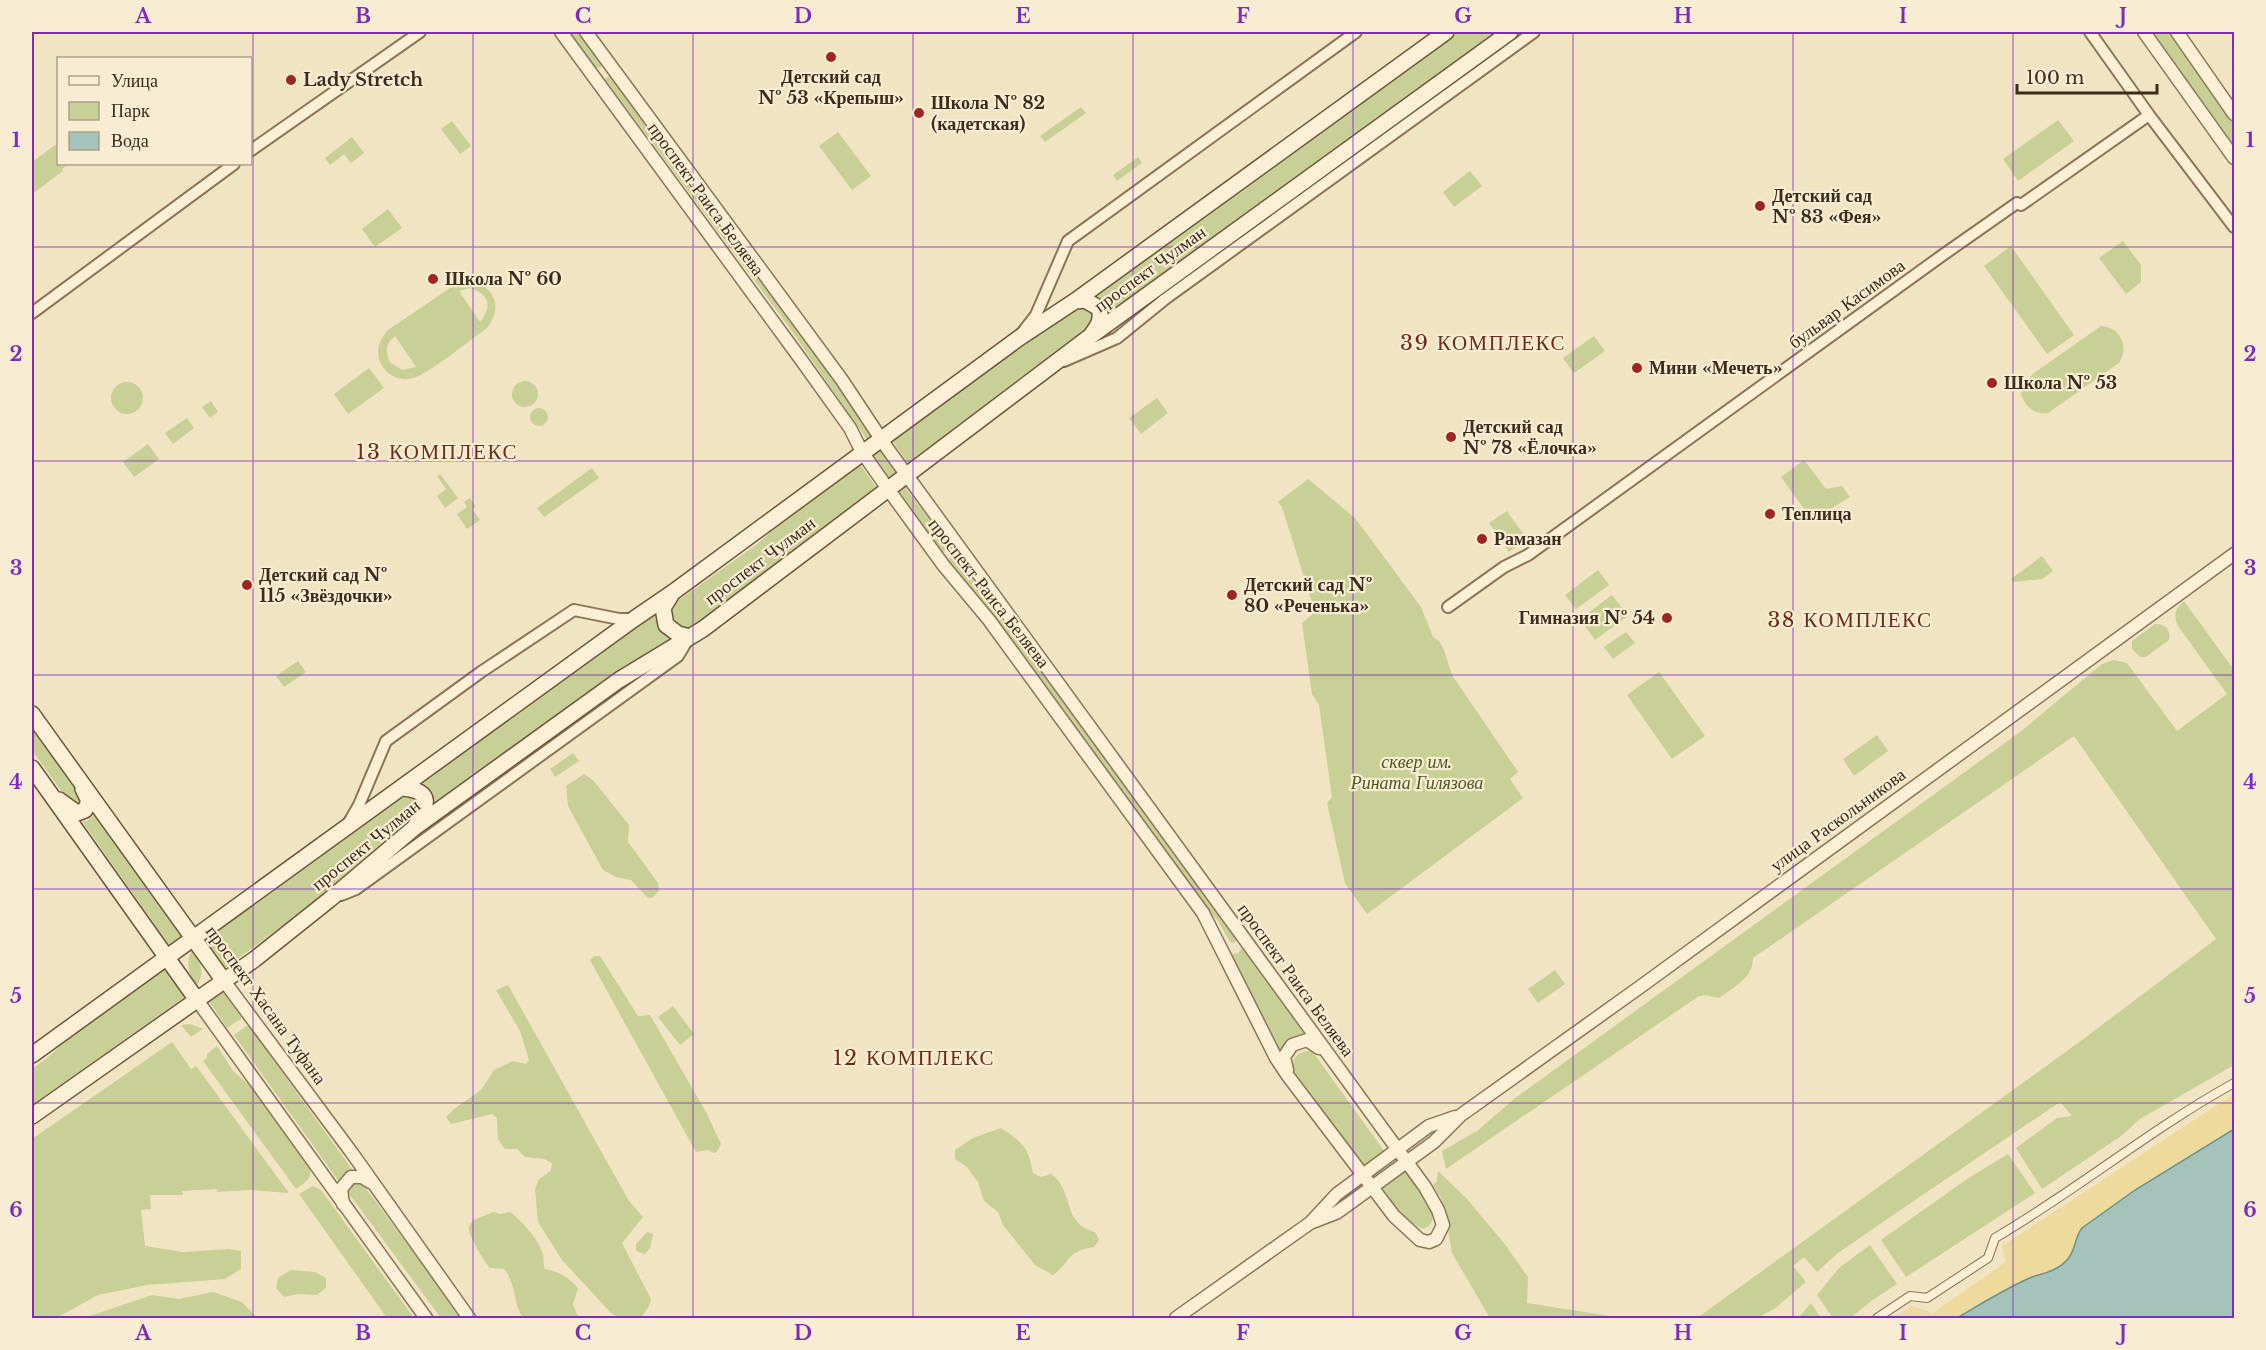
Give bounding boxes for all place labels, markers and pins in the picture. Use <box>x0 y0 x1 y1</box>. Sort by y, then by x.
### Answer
marker: Детский сад № 53 «Крепыш» <box>824 50 838 64</box>
place label: Детский сад № 53 «Крепыш» <box>758 66 904 109</box>
place label: Lady Stretch <box>303 69 423 91</box>
marker: Lady Stretch <box>284 73 298 87</box>
place label: Школа № 82 (кадетская) <box>931 92 1045 135</box>
marker: Школа № 82 (кадетская) <box>912 106 926 120</box>
place label: Детский сад № 83 «Фея» <box>1772 185 1881 228</box>
marker: Детский сад № 83 «Фея» <box>1753 199 1767 213</box>
place label: Школа № 60 <box>445 268 562 290</box>
marker: Школа № 60 <box>426 272 440 286</box>
place label: Мини «Мечеть» <box>1649 357 1783 379</box>
marker: Мини «Мечеть» <box>1630 361 1644 375</box>
place label: Школа № 53 <box>2004 372 2117 394</box>
marker: Школа № 53 <box>1985 376 1999 390</box>
place label: Детский сад № 78 «Ёлочка» <box>1463 416 1597 459</box>
marker: Детский сад № 78 «Ёлочка» <box>1444 430 1458 444</box>
place label: Теплица <box>1782 503 1852 525</box>
marker: Теплица <box>1763 507 1777 521</box>
place label: Рамазан <box>1494 528 1562 550</box>
marker: Рамазан <box>1475 532 1489 546</box>
place label: Детский сад № 115 «Звёздочки» <box>259 564 393 607</box>
place label: Детский сад № 80 «Реченька» <box>1244 574 1373 617</box>
marker: Детский сад № 115 «Звёздочки» <box>240 578 254 592</box>
marker: Детский сад № 80 «Реченька» <box>1225 588 1239 602</box>
place label: Гимназия № 54 <box>1519 607 1655 629</box>
marker: Гимназия № 54 <box>1660 611 1674 625</box>

